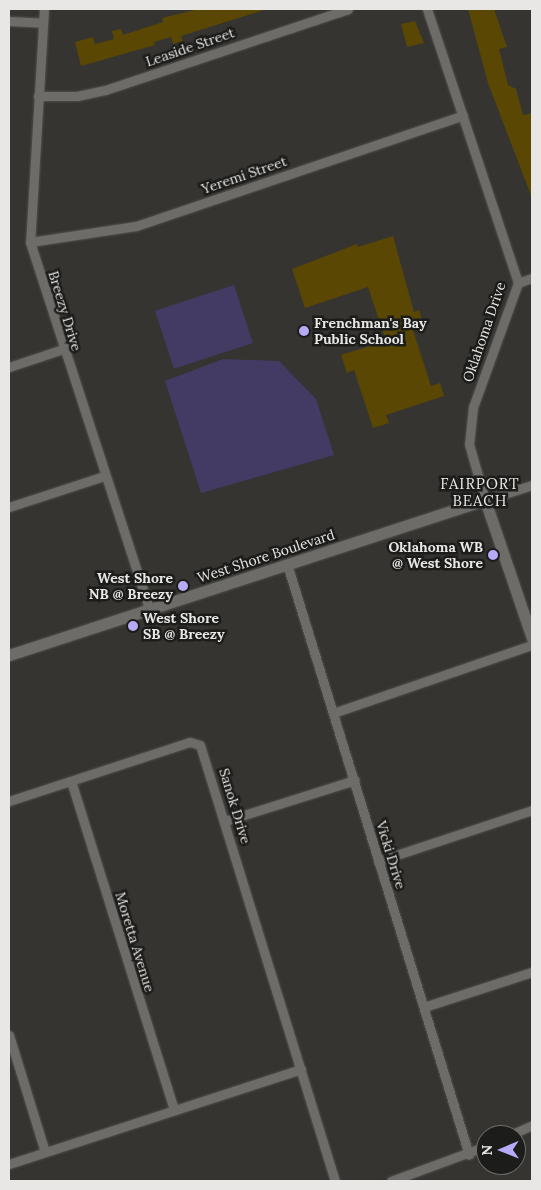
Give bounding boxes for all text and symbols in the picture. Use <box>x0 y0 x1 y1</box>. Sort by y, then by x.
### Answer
street label: Leaside Street <box>143 24 237 70</box>
street label: Yeremi Street <box>199 153 289 197</box>
street label: Breezy Drive <box>45 269 85 353</box>
street label: Oklahoma Drive <box>459 280 509 384</box>
place label: Frenchman's Bay Public School <box>314 315 427 348</box>
marker: Frenchman's Bay Public School <box>298 325 310 337</box>
district label: FAIRPORT BEACH <box>439 474 521 509</box>
street label: West Shore Boulevard <box>195 526 337 586</box>
place label: Oklahoma WB @ West Shore <box>388 539 483 572</box>
marker: Oklahoma WB @ West Shore <box>487 549 499 561</box>
place label: West Shore NB @ Breezy <box>89 570 173 602</box>
marker: West Shore NB @ Breezy <box>177 580 189 592</box>
place label: West Shore SB @ Breezy <box>143 610 225 642</box>
marker: West Shore SB @ Breezy <box>127 620 139 632</box>
street label: Sanok Drive <box>216 766 254 846</box>
street label: Vicki Drive <box>373 819 409 891</box>
street label: Moretta Avenue <box>112 890 158 994</box>
north arrow <box>476 1125 526 1175</box>
text: N <box>478 1145 496 1156</box>

